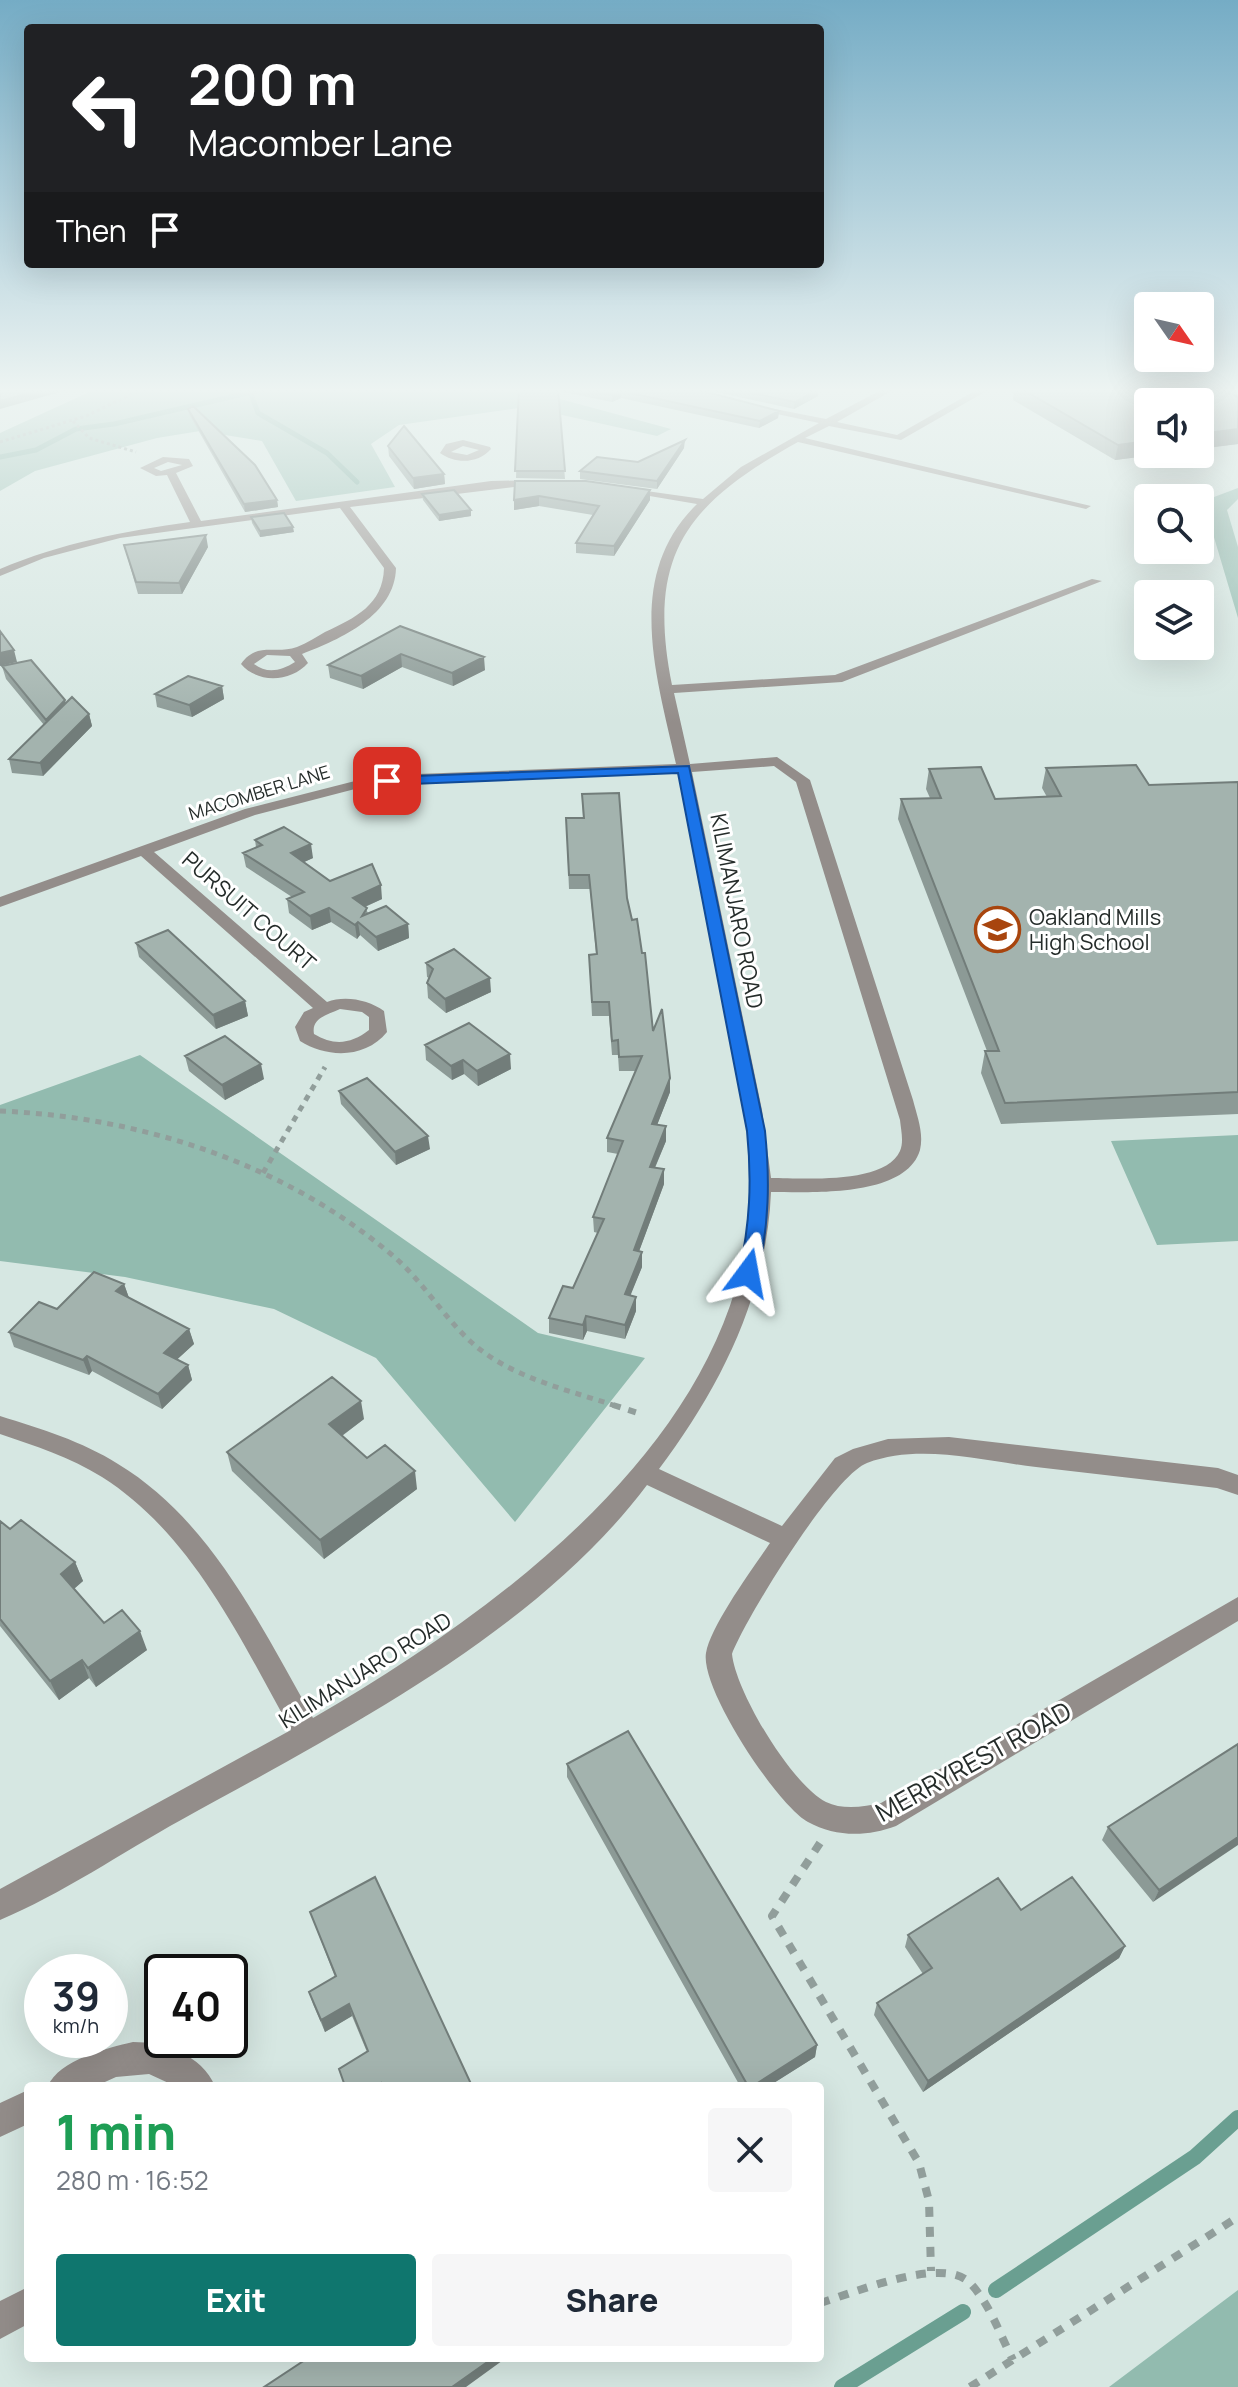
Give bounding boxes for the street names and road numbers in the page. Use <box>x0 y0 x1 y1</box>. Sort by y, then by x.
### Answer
street label: MACOMBER LANE <box>185 759 333 825</box>
street label: KILIMANJARO ROAD <box>703 811 771 1011</box>
street label: PURSUIT COURT <box>176 845 322 977</box>
street label: KILIMANJARO ROAD <box>273 1605 457 1735</box>
street label: MERRYREST ROAD <box>869 1692 1077 1830</box>

